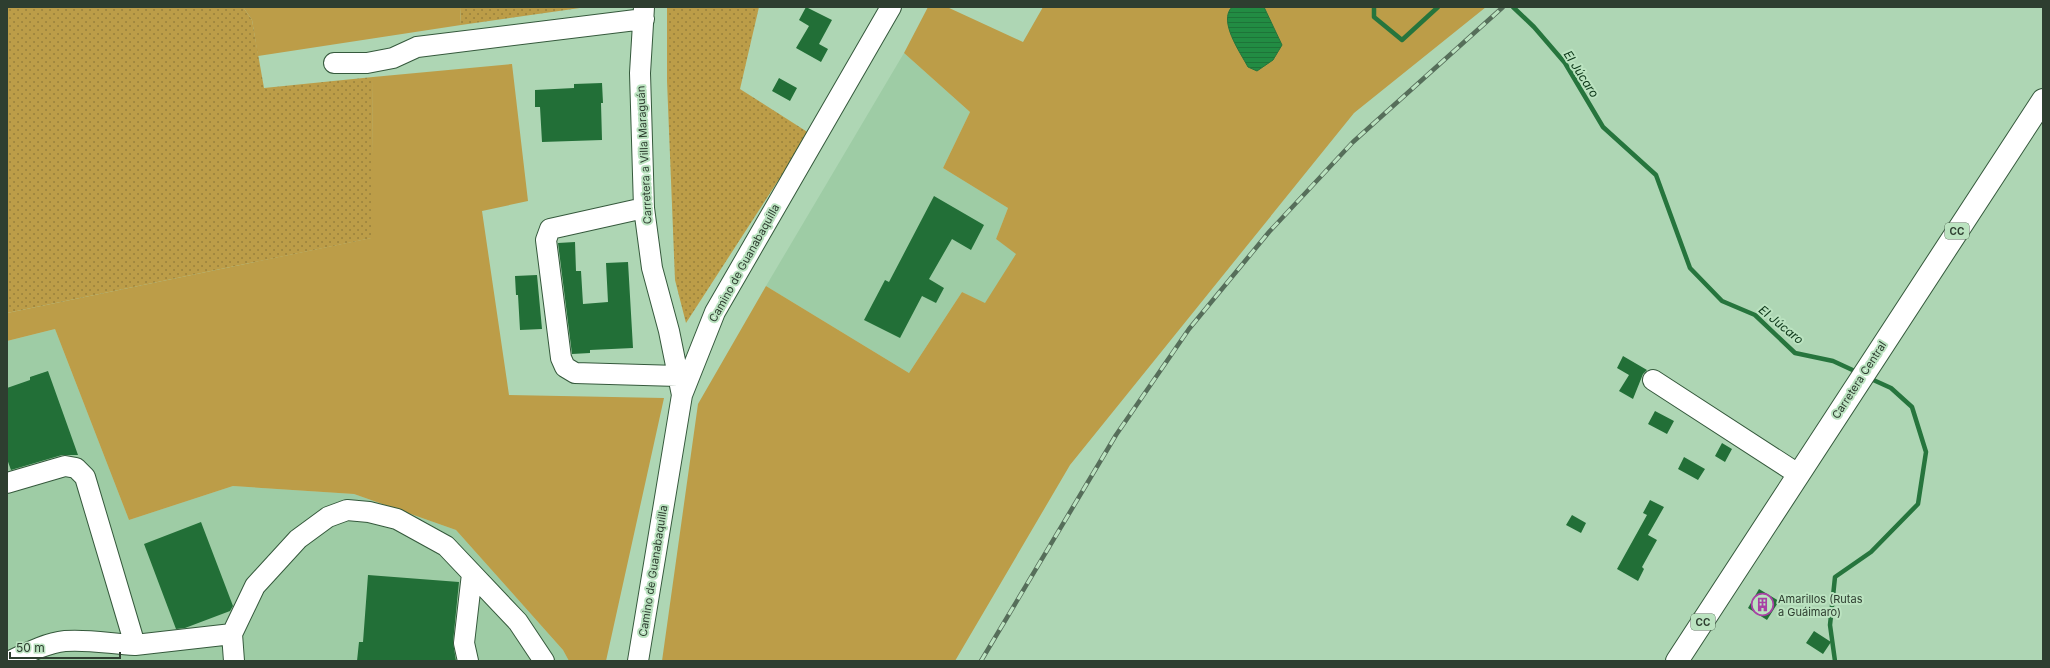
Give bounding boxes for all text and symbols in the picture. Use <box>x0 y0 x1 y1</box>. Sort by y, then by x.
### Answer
water label: El Júcaro <box>1561 47 1602 100</box>
street label: Carretera a Villa Maraguán <box>633 85 655 225</box>
street label: Camino de Guanabaquilla <box>706 201 782 325</box>
road number: CC <box>1945 223 1969 239</box>
water label: El Júcaro <box>1756 302 1807 347</box>
street label: Carretera Central <box>1829 339 1889 421</box>
street label: Camino de Guanabaquilla <box>636 504 670 638</box>
building icon: Amarillos (Rutas a Guáimaro) <box>1750 592 1776 618</box>
place label: Amarillos (Rutas a Guáimaro) <box>1778 592 1863 619</box>
road number: CC <box>1691 614 1715 630</box>
scale bar <box>10 634 120 660</box>
text: 50 m <box>16 640 45 655</box>

